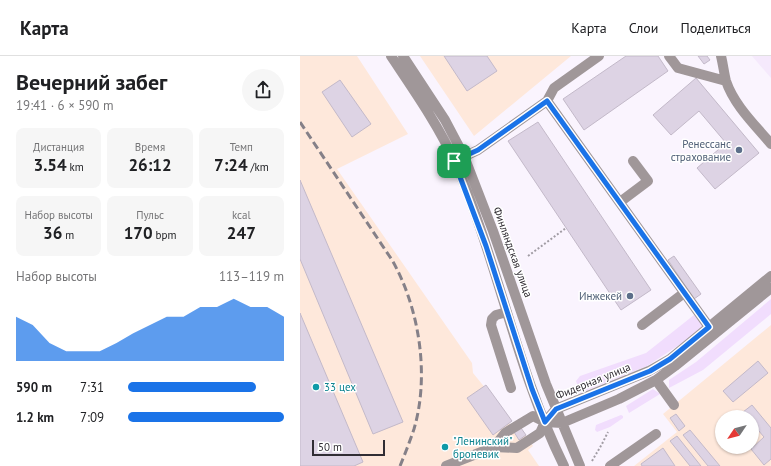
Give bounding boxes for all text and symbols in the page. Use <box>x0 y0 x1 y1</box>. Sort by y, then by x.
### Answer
text: Карта <box>20 16 69 40</box>
text: Карта <box>571 19 607 37</box>
text: Слои <box>629 19 658 37</box>
text: Поделиться <box>680 19 751 37</box>
text: Вечерний забег <box>16 68 167 96</box>
button: share <box>242 69 284 111</box>
text: 19:41 · 6 × 590 m <box>16 97 113 114</box>
place label: Ренессанс страхование <box>671 137 731 164</box>
text: Дистанция <box>33 140 84 154</box>
text: Время <box>135 140 165 154</box>
text: Темп <box>230 140 253 154</box>
pin <box>437 144 471 178</box>
marker: Ренессанс страхование <box>734 145 744 155</box>
icon: arrive <box>443 150 465 172</box>
text: 3.54 <box>34 154 67 176</box>
text: 26:12 <box>128 154 172 176</box>
text: 7:24 <box>214 154 248 176</box>
text: km <box>67 160 84 174</box>
text: /km <box>248 160 269 174</box>
street label: Финляндская улица <box>490 205 536 299</box>
text: Набор высоты <box>24 208 93 222</box>
text: Пульс <box>136 208 164 222</box>
text: kcal <box>232 208 251 222</box>
text: 36 <box>43 222 62 244</box>
text: 170 <box>124 222 153 244</box>
text: 247 <box>227 222 256 244</box>
text: m <box>62 228 74 242</box>
text: bpm <box>153 228 176 242</box>
text: Набор высоты <box>16 268 97 285</box>
text: 113–119 m <box>219 268 284 285</box>
place label: Инжекей <box>579 289 622 303</box>
marker: Инжекей <box>625 291 635 301</box>
street label: Фидерная улица <box>553 360 633 402</box>
text: 590 m <box>16 379 52 396</box>
text: 7:31 <box>80 379 104 396</box>
place label: 33 цех <box>324 380 356 394</box>
marker: 33 цех <box>311 382 321 392</box>
text: 1.2 km <box>16 409 54 426</box>
text: 7:09 <box>80 409 104 426</box>
north arrow <box>715 410 759 454</box>
map controls <box>715 410 759 454</box>
place label: "Ленинский" броневик <box>453 434 513 461</box>
scale bar <box>312 438 385 457</box>
text: 50 m <box>318 440 342 454</box>
marker: "Ленинский" броневик <box>440 442 450 452</box>

